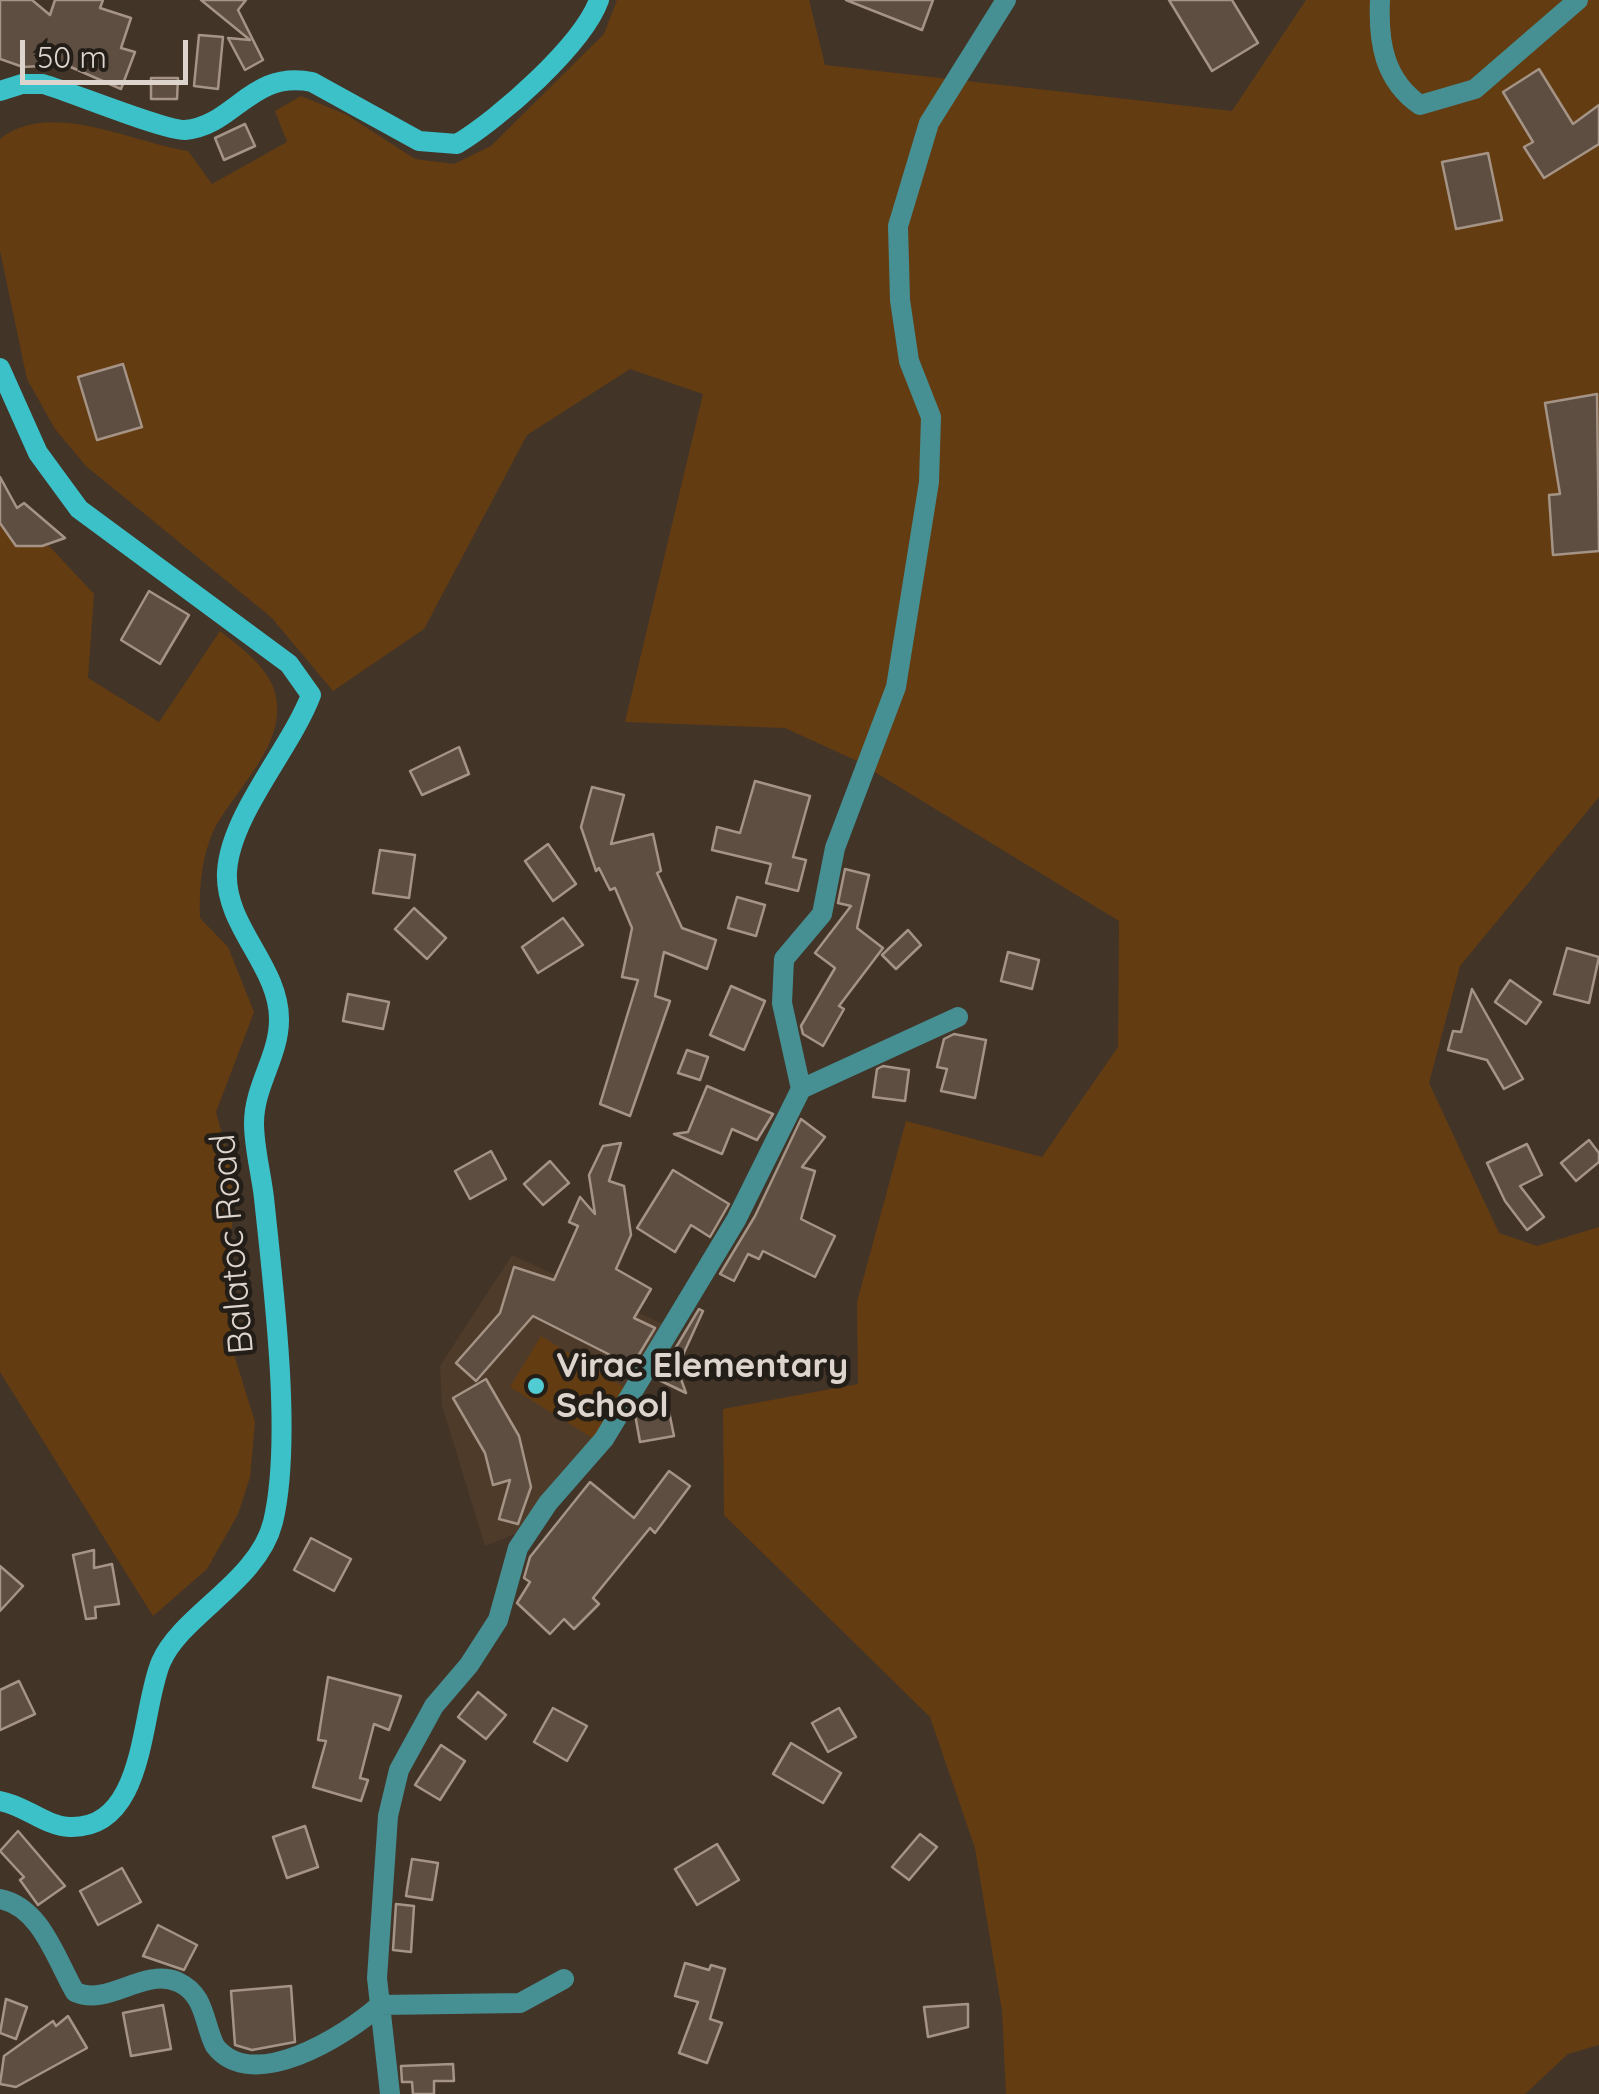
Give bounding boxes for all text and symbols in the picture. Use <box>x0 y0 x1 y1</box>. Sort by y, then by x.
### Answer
scale bar <box>25 20 192 82</box>
text: 50 m <box>37 38 107 76</box>
street label: Balatoc Road <box>202 1132 264 1356</box>
place label: Virac Elementary School <box>556 1345 848 1427</box>
marker: Virac Elementary School <box>525 1375 547 1397</box>

